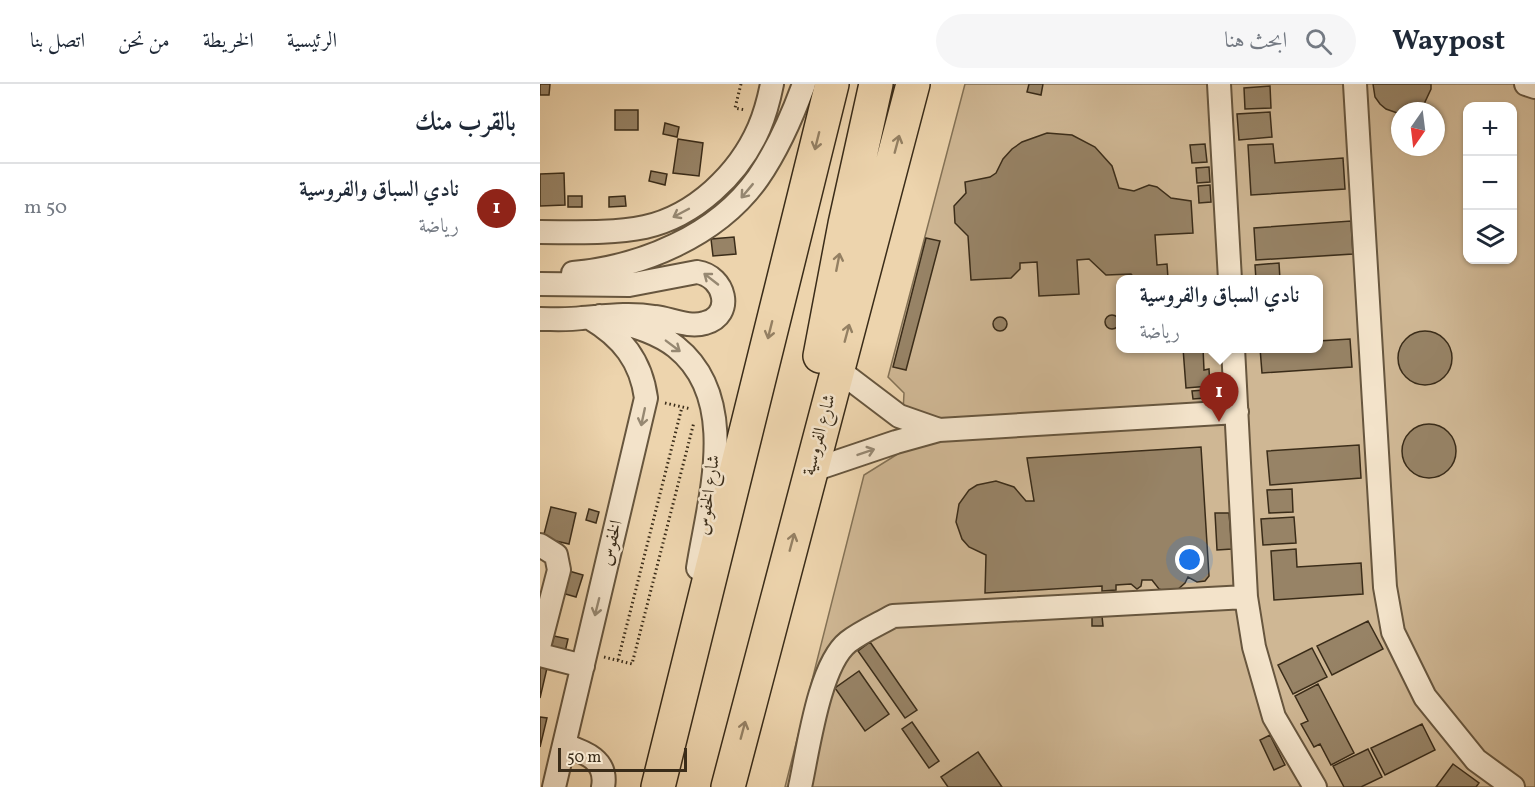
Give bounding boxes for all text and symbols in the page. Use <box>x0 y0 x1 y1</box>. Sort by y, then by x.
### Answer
search box <box>936 14 1356 68</box>
text: Waypost <box>1392 22 1505 61</box>
icon: search <box>1302 25 1335 58</box>
text: ابحث هنا <box>1224 26 1287 57</box>
text: اتصل بنا <box>30 27 85 56</box>
text: من نحن <box>118 27 170 56</box>
text: الخريطة <box>203 27 254 56</box>
text: الرئيسية <box>287 27 337 56</box>
north arrow <box>1391 102 1445 156</box>
map controls <box>1463 102 1517 264</box>
button: + <box>1463 102 1517 156</box>
text: بالقرب منك <box>415 105 516 141</box>
one-way arrow <box>811 131 823 150</box>
one-way arrow <box>892 135 903 154</box>
button: − <box>1463 156 1517 210</box>
text: نادي السباق والفروسية <box>299 175 459 206</box>
one-way arrow <box>741 183 754 199</box>
text: 50 m <box>24 194 67 222</box>
text: 1 <box>492 194 501 222</box>
one-way arrow <box>673 207 690 219</box>
button: layers <box>1463 210 1517 264</box>
text: رياضة <box>419 213 459 241</box>
one-way arrow <box>833 253 844 273</box>
one-way arrow <box>703 273 719 286</box>
popup <box>1116 275 1323 353</box>
text: نادي السباق والفروسية <box>1140 281 1299 312</box>
text: رياضة <box>1140 319 1180 347</box>
one-way arrow <box>764 320 776 339</box>
one-way arrow <box>842 324 853 343</box>
one-way arrow <box>665 339 681 352</box>
pin: 1 <box>1200 372 1238 422</box>
street label: شارع الفروسية <box>797 391 844 479</box>
one-way arrow <box>636 407 648 426</box>
one-way arrow <box>856 446 875 457</box>
street label: شارع الخفوس <box>691 453 728 537</box>
street label: الخفوس <box>594 518 630 568</box>
one-way arrow <box>787 533 798 552</box>
your location <box>1175 545 1204 574</box>
one-way arrow <box>590 597 602 616</box>
one-way arrow <box>737 721 749 740</box>
scale bar <box>558 745 687 772</box>
text: 50 m <box>567 747 601 769</box>

